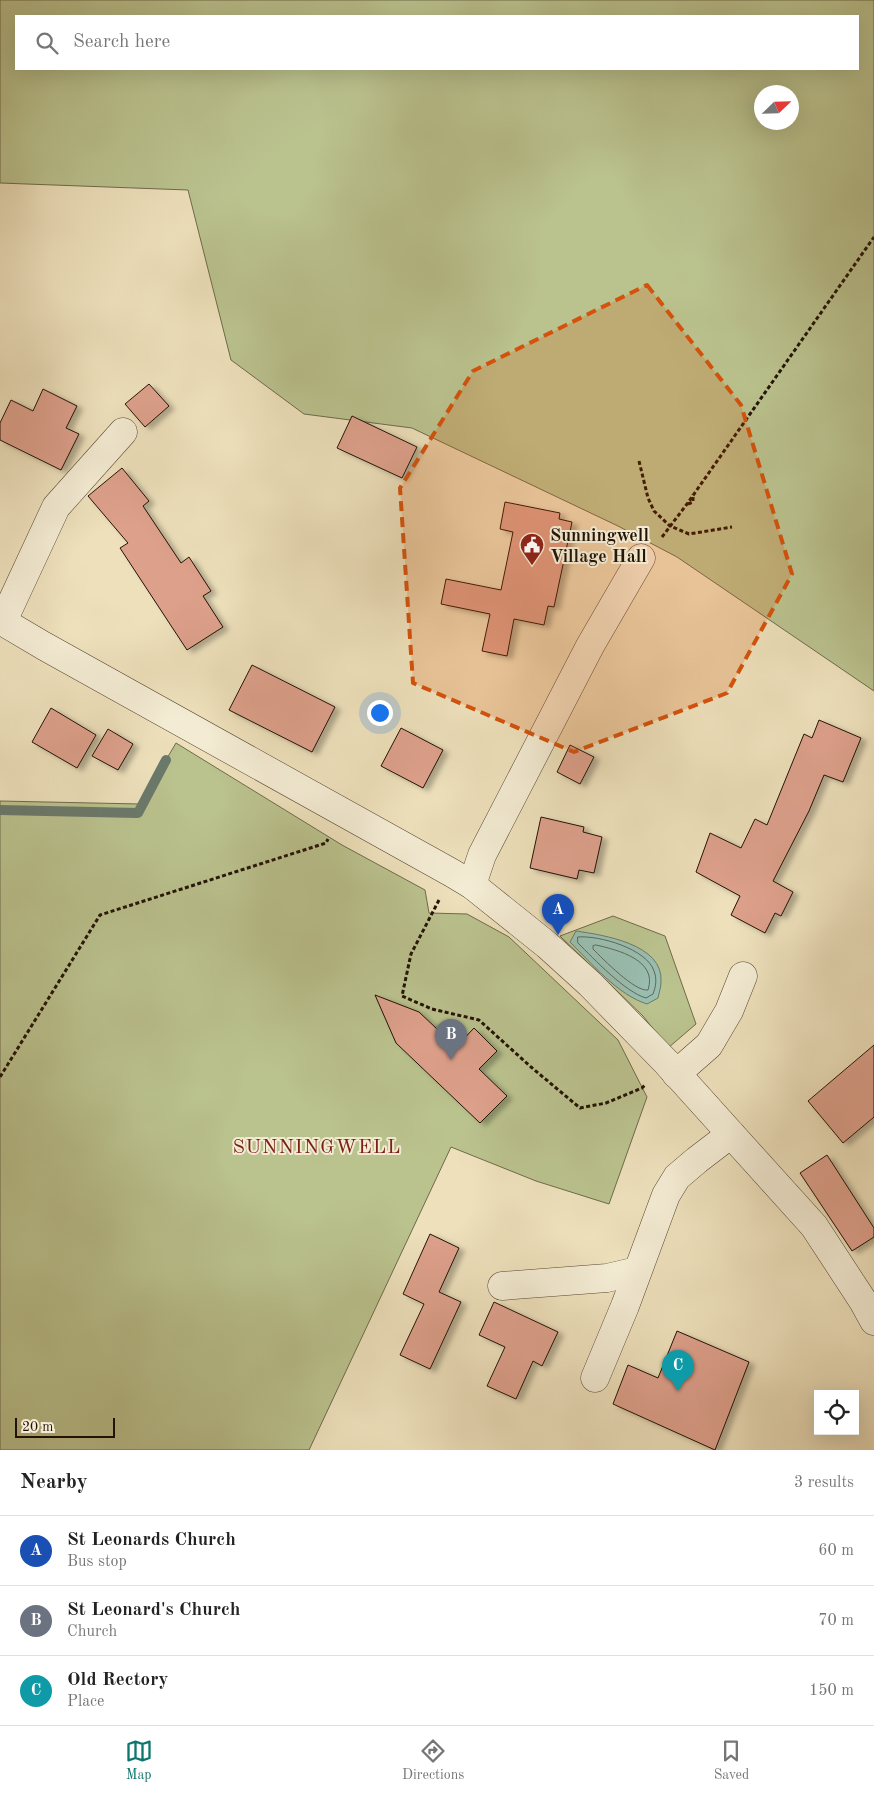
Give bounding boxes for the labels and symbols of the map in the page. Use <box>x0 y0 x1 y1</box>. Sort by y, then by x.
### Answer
north arrow <box>754 85 799 130</box>
place label: Sunningwell Village Hall <box>550 527 649 566</box>
public building icon: Sunningwell Village Hall <box>519 532 545 566</box>
your location <box>367 700 393 726</box>
pin: A <box>542 894 574 935</box>
pin: B <box>435 1019 467 1060</box>
district label: SUNNINGWELL <box>233 1138 401 1158</box>
pin: C <box>662 1350 694 1391</box>
scale bar <box>15 1415 115 1438</box>

